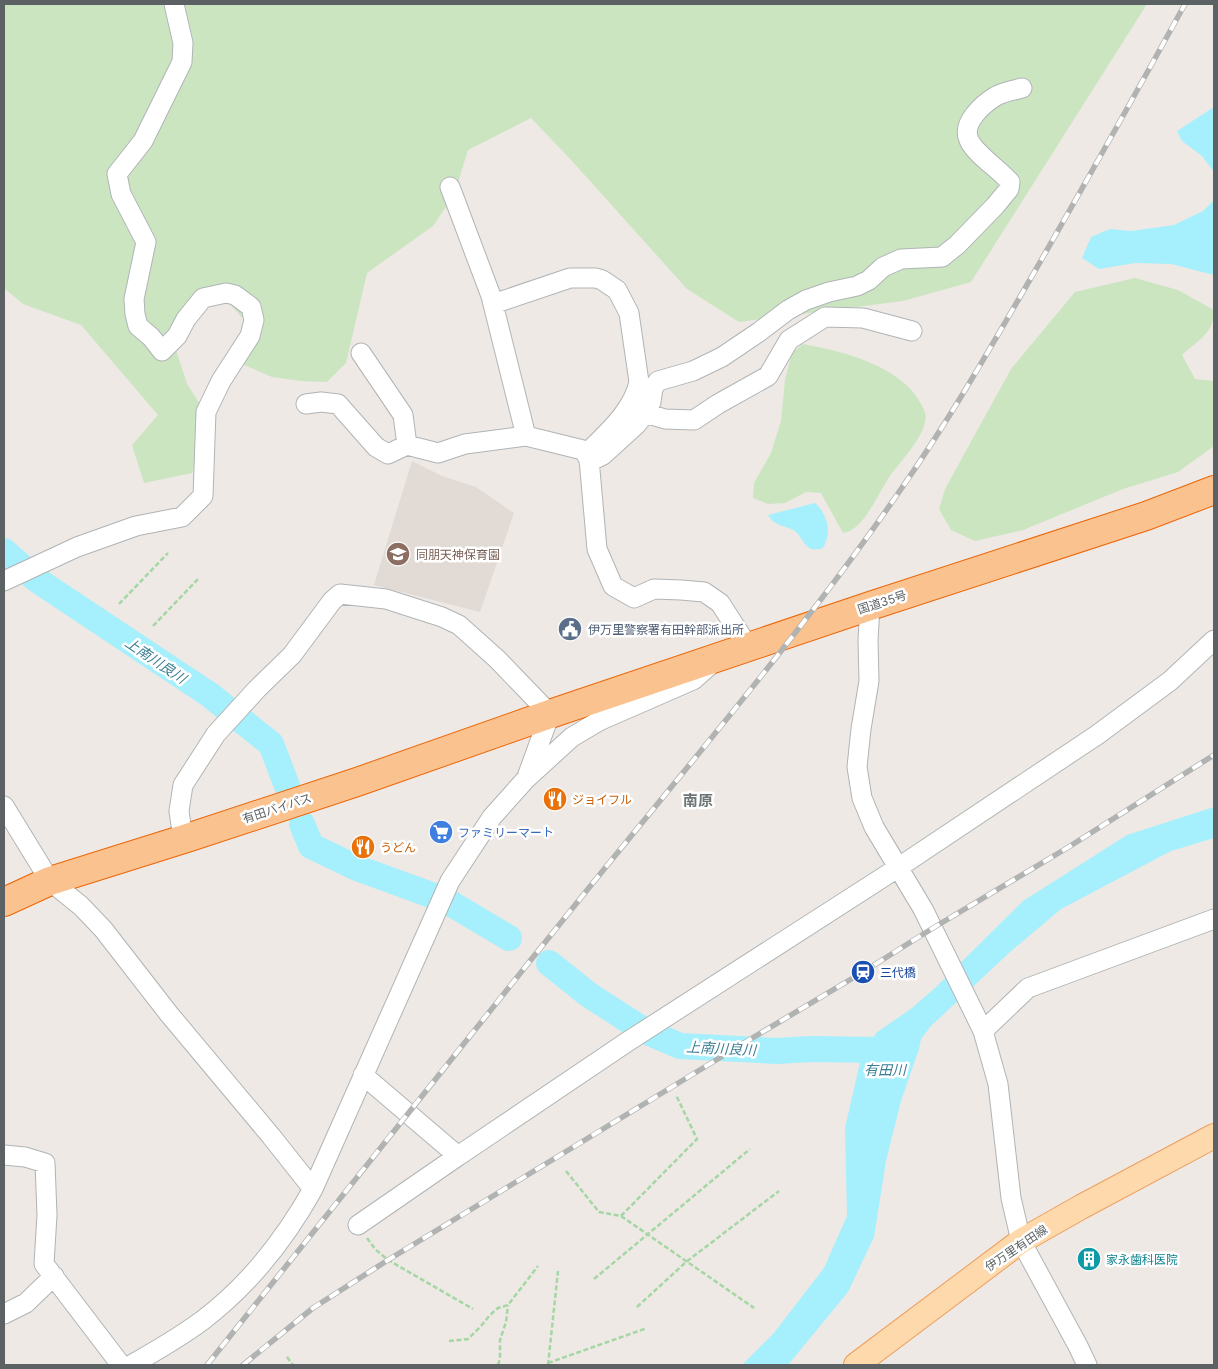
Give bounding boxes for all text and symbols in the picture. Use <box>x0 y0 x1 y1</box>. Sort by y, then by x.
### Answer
school or university icon: 同朋天神保育園 <box>385 541 411 567</box>
place label: 同朋天神保育園 <box>416 547 500 562</box>
street label: 国道35号 <box>856 587 908 617</box>
public building icon: 伊万里警察署有田幹部派出所 <box>557 616 583 642</box>
place label: 伊万里警察署有田幹部派出所 <box>588 622 744 637</box>
water label: 上南川良川 <box>122 633 191 688</box>
restaurant icon: ジョイフル <box>542 786 568 812</box>
street label: 有田バイパス <box>241 790 313 826</box>
district label: 南原 <box>683 791 713 810</box>
place label: ジョイフル <box>572 792 632 807</box>
supermarket icon: ファミリーマート <box>428 819 454 845</box>
place label: ファミリーマート <box>458 825 554 840</box>
restaurant icon: うどん <box>350 834 376 860</box>
place label: うどん <box>380 840 416 855</box>
station icon: 三代橋 <box>850 959 876 985</box>
place label: 三代橋 <box>880 965 916 980</box>
water label: 上南川良川 <box>686 1038 758 1058</box>
water label: 有田川 <box>864 1061 908 1078</box>
street label: 伊万里有田線 <box>982 1222 1050 1274</box>
building icon: 家永歯科医院 <box>1076 1246 1102 1272</box>
place label: 家永歯科医院 <box>1106 1252 1178 1267</box>

